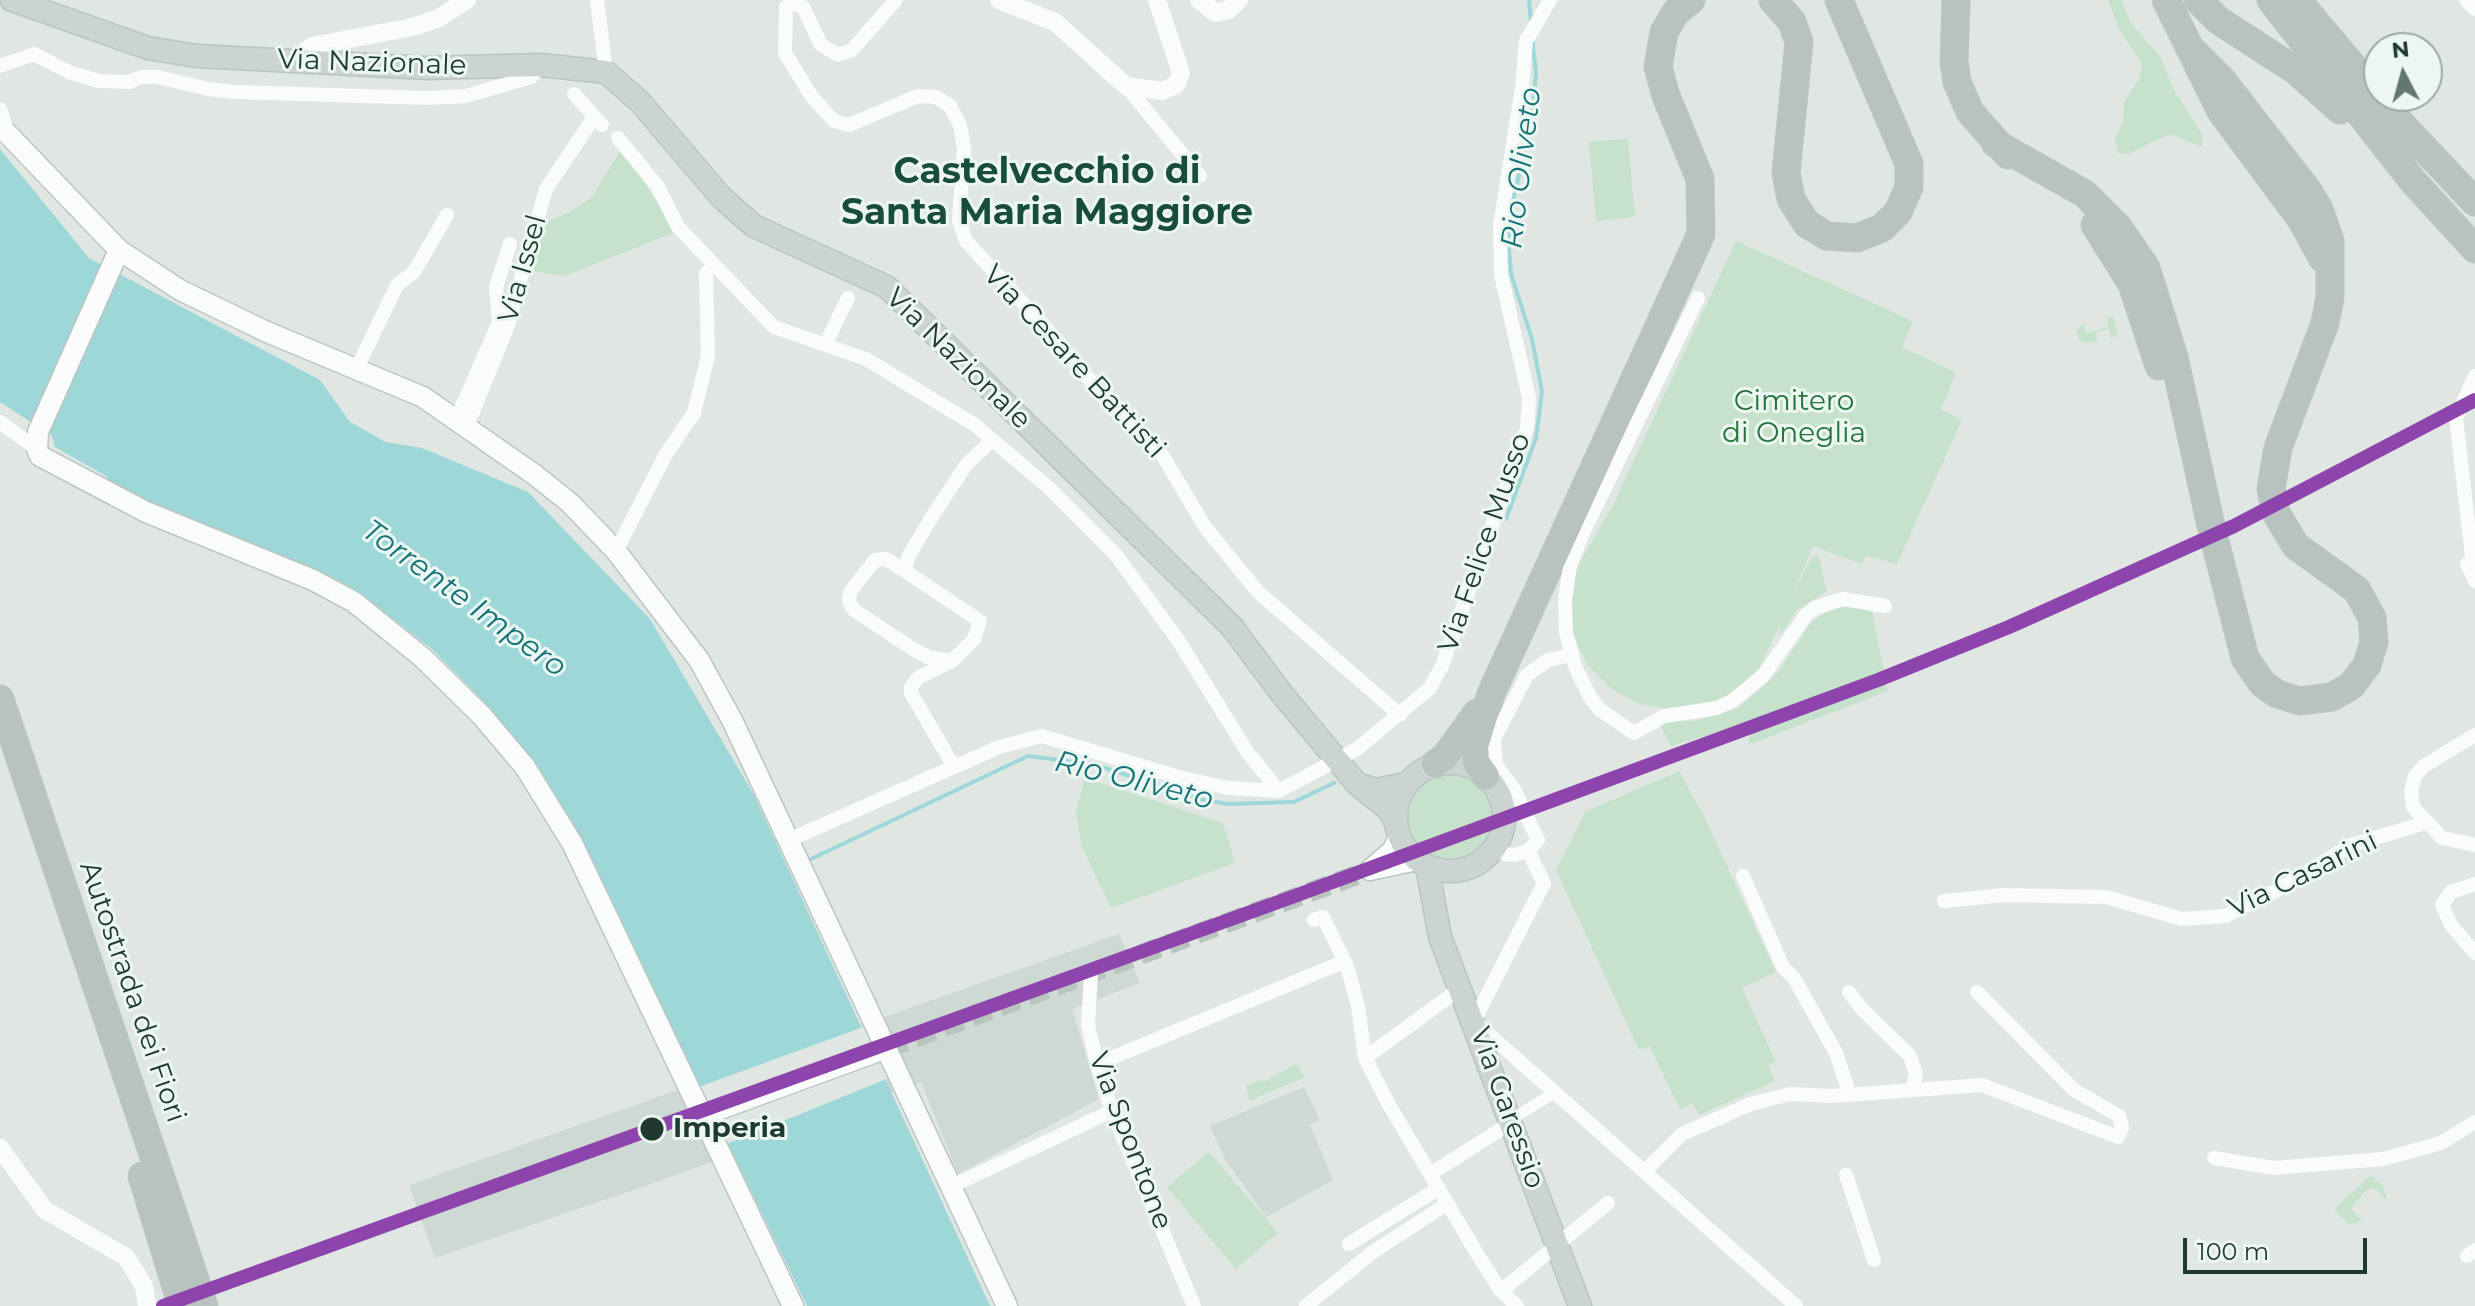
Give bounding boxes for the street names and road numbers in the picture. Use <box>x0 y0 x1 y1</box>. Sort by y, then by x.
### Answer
street label: Via Nazionale <box>277 43 467 83</box>
street label: Via Issel <box>492 211 554 327</box>
street label: Via Cesare Battisti <box>976 258 1172 466</box>
street label: Via Nazionale <box>878 281 1038 437</box>
street label: Via Felice Musso <box>1432 429 1538 657</box>
street label: Via Casarini <box>2223 824 2383 926</box>
street label: Autostrada dei Fiori <box>72 857 192 1127</box>
street label: Via Garessio <box>1462 1023 1552 1193</box>
street label: Via Spontone <box>1081 1048 1179 1234</box>

